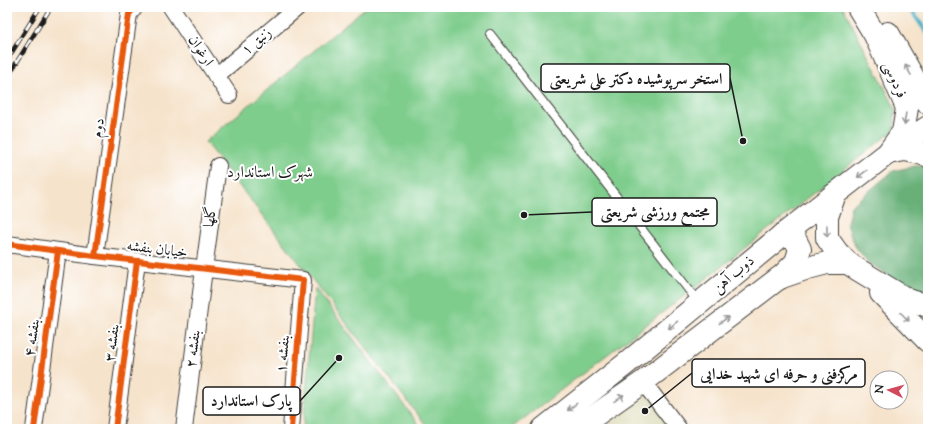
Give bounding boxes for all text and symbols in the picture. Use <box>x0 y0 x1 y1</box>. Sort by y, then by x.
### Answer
street label: زنبق ۱ <box>237 23 277 61</box>
street label: ارغوان <box>182 31 218 71</box>
street label: فردوسی <box>877 58 911 102</box>
callout: استخر سرپوشیده دکتر علی شریعتی <box>541 64 730 92</box>
one-way arrow <box>904 64 912 76</box>
text: استخر سرپوشیده دکتر علی شریعتی <box>549 69 723 92</box>
one-way arrow <box>901 112 909 125</box>
street label: دوم <box>87 117 112 139</box>
district label: شهرک استاندارد <box>227 162 313 185</box>
one-way arrow <box>856 169 867 178</box>
callout: مجتمع ورزشی شریعتی <box>592 198 717 226</box>
text: مجتمع ورزشی شریعتی <box>601 202 710 227</box>
street label: گلها <box>199 205 223 229</box>
one-way arrow <box>823 224 831 237</box>
street label: خیابان بنفشه <box>125 236 189 264</box>
street label: ذوب آهن <box>708 251 760 299</box>
one-way arrow <box>900 312 910 322</box>
one-way arrow <box>718 316 729 325</box>
street label: بنفشه ۴ <box>20 318 46 358</box>
one-way arrow <box>668 321 678 330</box>
street label: بنفشه ۳ <box>100 323 126 363</box>
street label: بنفشه ۲ <box>181 329 207 369</box>
street label: بنفشه ۱ <box>272 334 296 374</box>
callout: مرکزفنی و حرفه ای شهید خدایی <box>692 359 865 387</box>
text: مرکزفنی و حرفه ای شهید خدایی <box>699 364 858 387</box>
north arrow <box>869 370 909 410</box>
text: N <box>872 384 888 395</box>
callout: پارک استاندارد <box>203 387 300 415</box>
text: پارک استاندارد <box>211 391 292 414</box>
one-way arrow <box>614 394 625 402</box>
one-way arrow <box>566 402 577 411</box>

